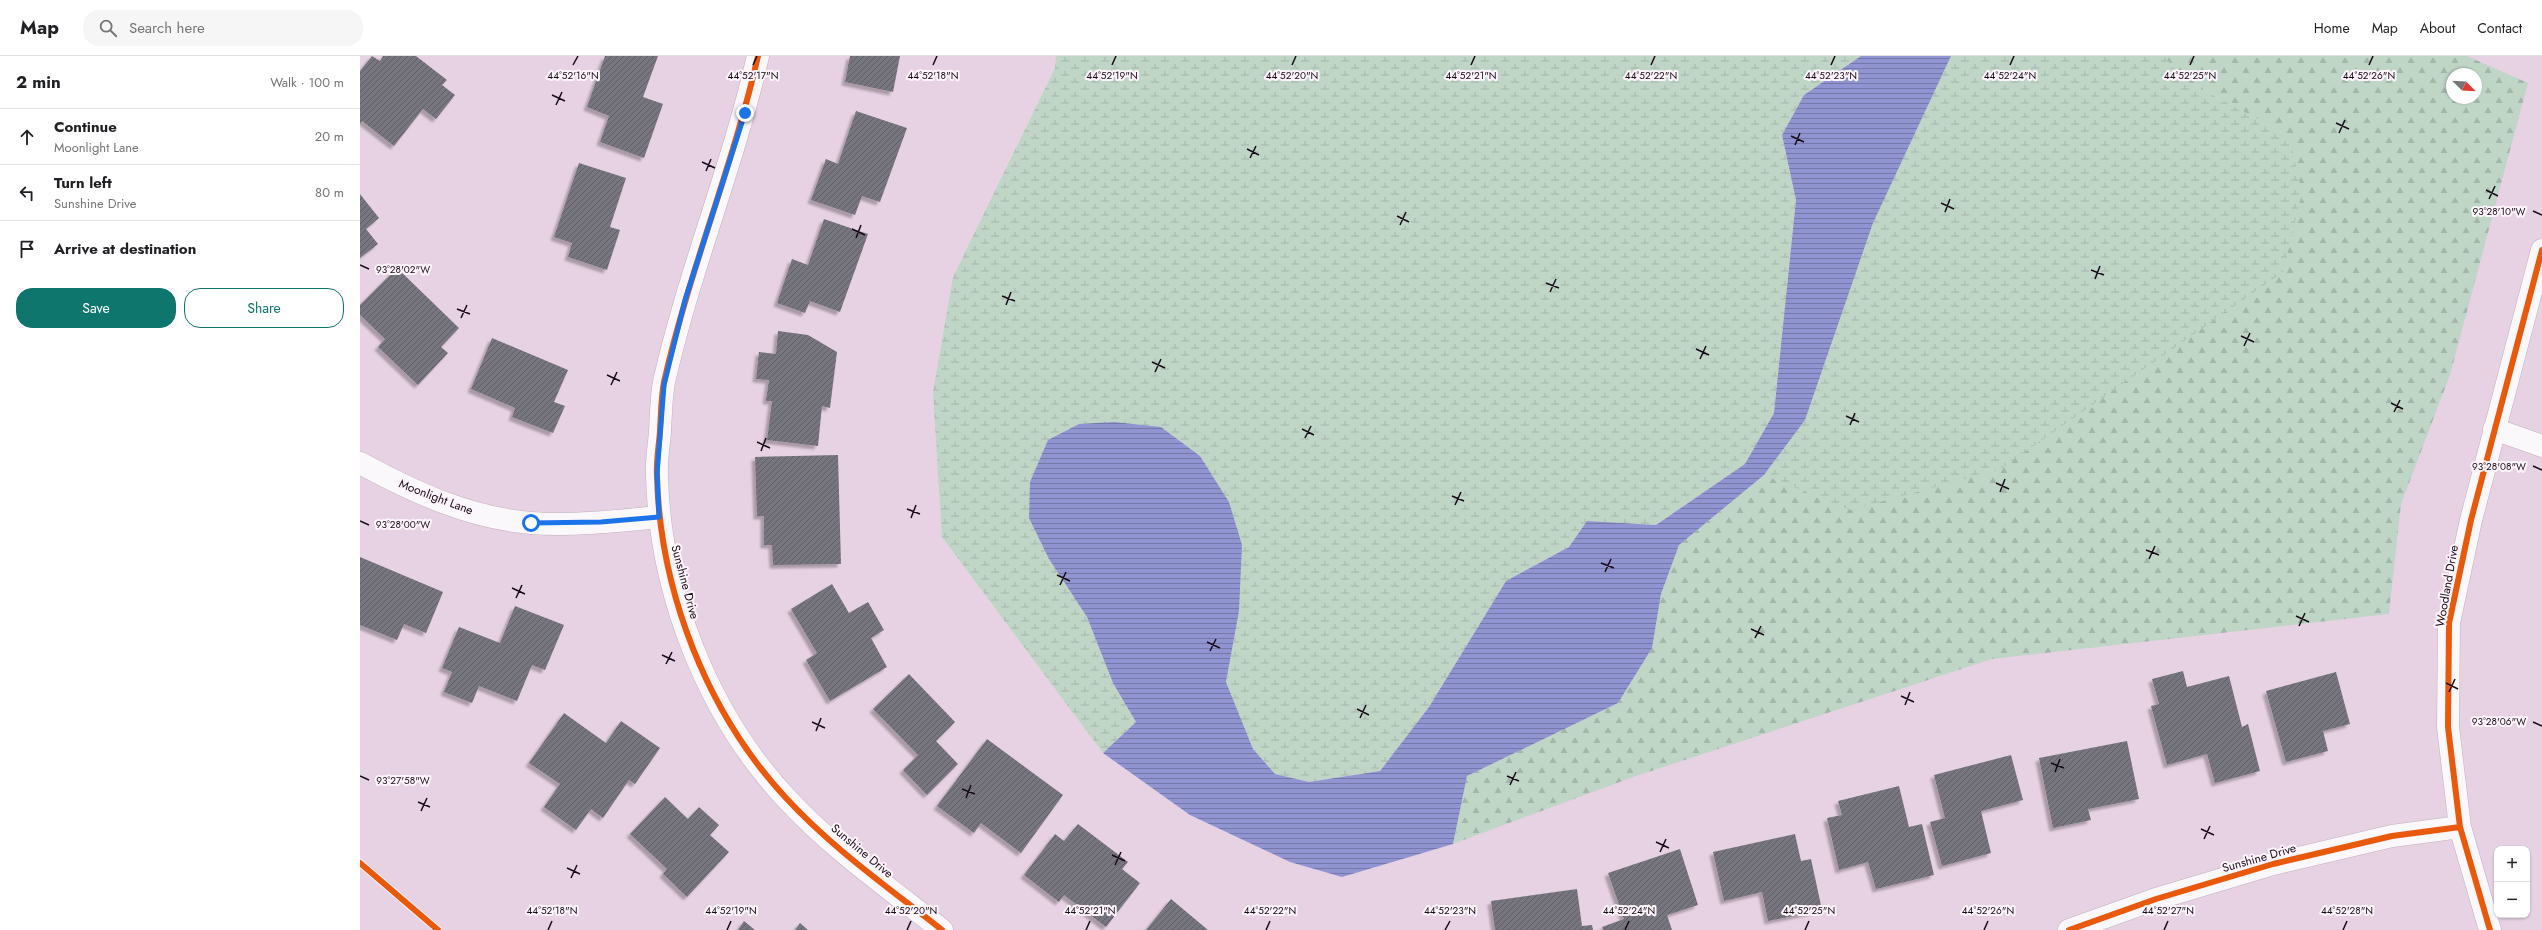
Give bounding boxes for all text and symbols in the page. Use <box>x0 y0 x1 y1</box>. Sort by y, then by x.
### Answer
search box <box>83 10 363 46</box>
text: Map <box>20 14 59 41</box>
icon: search <box>97 17 119 39</box>
text: Search here <box>129 17 205 39</box>
text: Home <box>2314 18 2350 38</box>
text: Map <box>2372 18 2398 38</box>
text: About <box>2420 18 2455 38</box>
text: Contact <box>2477 18 2522 38</box>
text: 44°52'16"N <box>547 68 599 83</box>
text: 44°52'17"N <box>728 68 778 83</box>
text: 44°52'18"N <box>908 68 958 83</box>
text: 44°52'19"N <box>1086 68 1138 83</box>
text: 44°52'20"N <box>1266 68 1318 83</box>
text: 44°52'21"N <box>1445 68 1497 83</box>
text: 44°52'22"N <box>1625 68 1677 83</box>
text: 44°52'23"N <box>1805 68 1857 83</box>
text: 44°52'24"N <box>1984 68 2036 83</box>
text: 44°52'25"N <box>2164 68 2216 83</box>
text: 44°52'26"N <box>2343 68 2395 83</box>
north arrow <box>2446 68 2482 104</box>
text: 2 min <box>16 70 61 94</box>
text: Walk · 100 m <box>270 73 344 92</box>
route end <box>736 104 754 122</box>
text: Continue <box>54 116 117 138</box>
icon: ahead <box>16 126 38 148</box>
text: 20 m <box>315 127 344 146</box>
text: Moonlight Lane <box>54 138 139 157</box>
text: Turn left <box>54 172 112 194</box>
icon: left <box>16 182 38 204</box>
text: 80 m <box>315 183 344 202</box>
text: Sunshine Drive <box>54 194 137 213</box>
text: 93°28'10"W <box>2472 204 2526 219</box>
icon: arrive <box>16 238 38 260</box>
text: Arrive at destination <box>54 238 196 260</box>
text: 93°28'02"W <box>376 262 430 277</box>
button: Save <box>16 288 176 328</box>
button: Share <box>184 288 344 328</box>
text: 93°28'08"W <box>2472 459 2526 474</box>
street label: Moonlight Lane <box>396 475 476 519</box>
route start <box>522 514 540 532</box>
text: 93°28'00"W <box>376 517 430 532</box>
street label: Sunshine Drive <box>666 543 704 621</box>
street label: Woodland Drive <box>2431 544 2463 628</box>
text: 93°28'06"W <box>2472 714 2526 729</box>
text: 93°27'58"W <box>376 773 430 788</box>
street label: Sunshine Drive <box>827 820 897 882</box>
street label: Sunshine Drive <box>2220 839 2298 877</box>
map controls <box>2494 846 2530 918</box>
button: + <box>2494 846 2530 882</box>
button: − <box>2494 882 2530 918</box>
text: 44°52'18"N <box>527 903 577 918</box>
text: 44°52'19"N <box>705 903 757 918</box>
text: 44°52'20"N <box>885 903 937 918</box>
text: 44°52'21"N <box>1064 903 1116 918</box>
text: 44°52'22"N <box>1244 903 1296 918</box>
text: 44°52'23"N <box>1424 903 1476 918</box>
text: 44°52'24"N <box>1603 903 1655 918</box>
text: 44°52'25"N <box>1783 903 1835 918</box>
text: 44°52'26"N <box>1962 903 2014 918</box>
text: 44°52'27"N <box>2142 903 2194 918</box>
text: 44°52'28"N <box>2321 903 2373 918</box>

